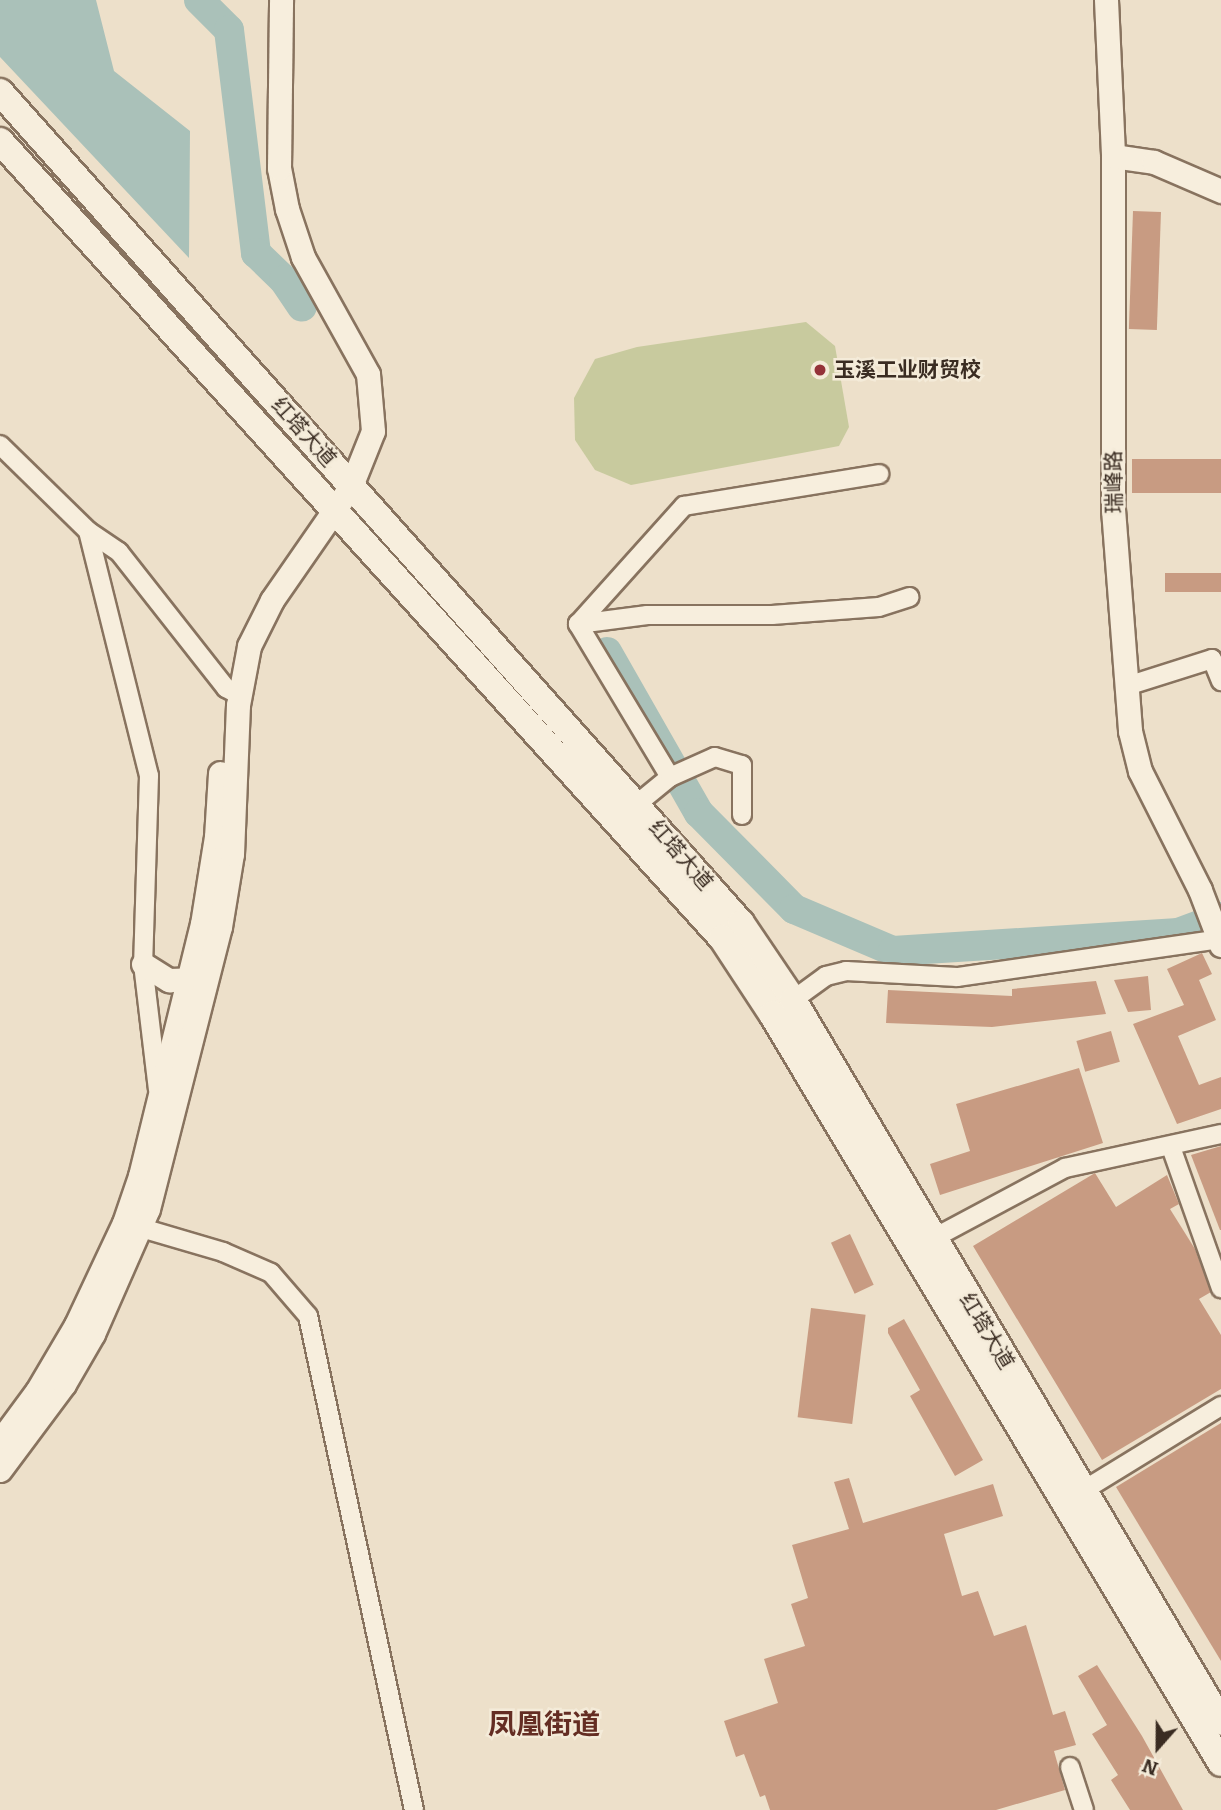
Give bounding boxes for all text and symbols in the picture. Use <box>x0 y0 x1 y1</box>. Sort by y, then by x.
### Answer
place label: 玉溪工业财贸校 <box>834 357 981 383</box>
marker: 玉溪工业财贸校 <box>812 362 828 378</box>
street label: 红塔大道 <box>267 392 341 472</box>
street label: 瑞峰路 <box>1101 450 1127 514</box>
street label: 红塔大道 <box>644 815 718 895</box>
street label: 红塔大道 <box>955 1289 1019 1373</box>
district label: 凤凰街道 <box>488 1708 600 1742</box>
north arrow <box>1123 1712 1193 1782</box>
text: N <box>1139 1754 1161 1780</box>

